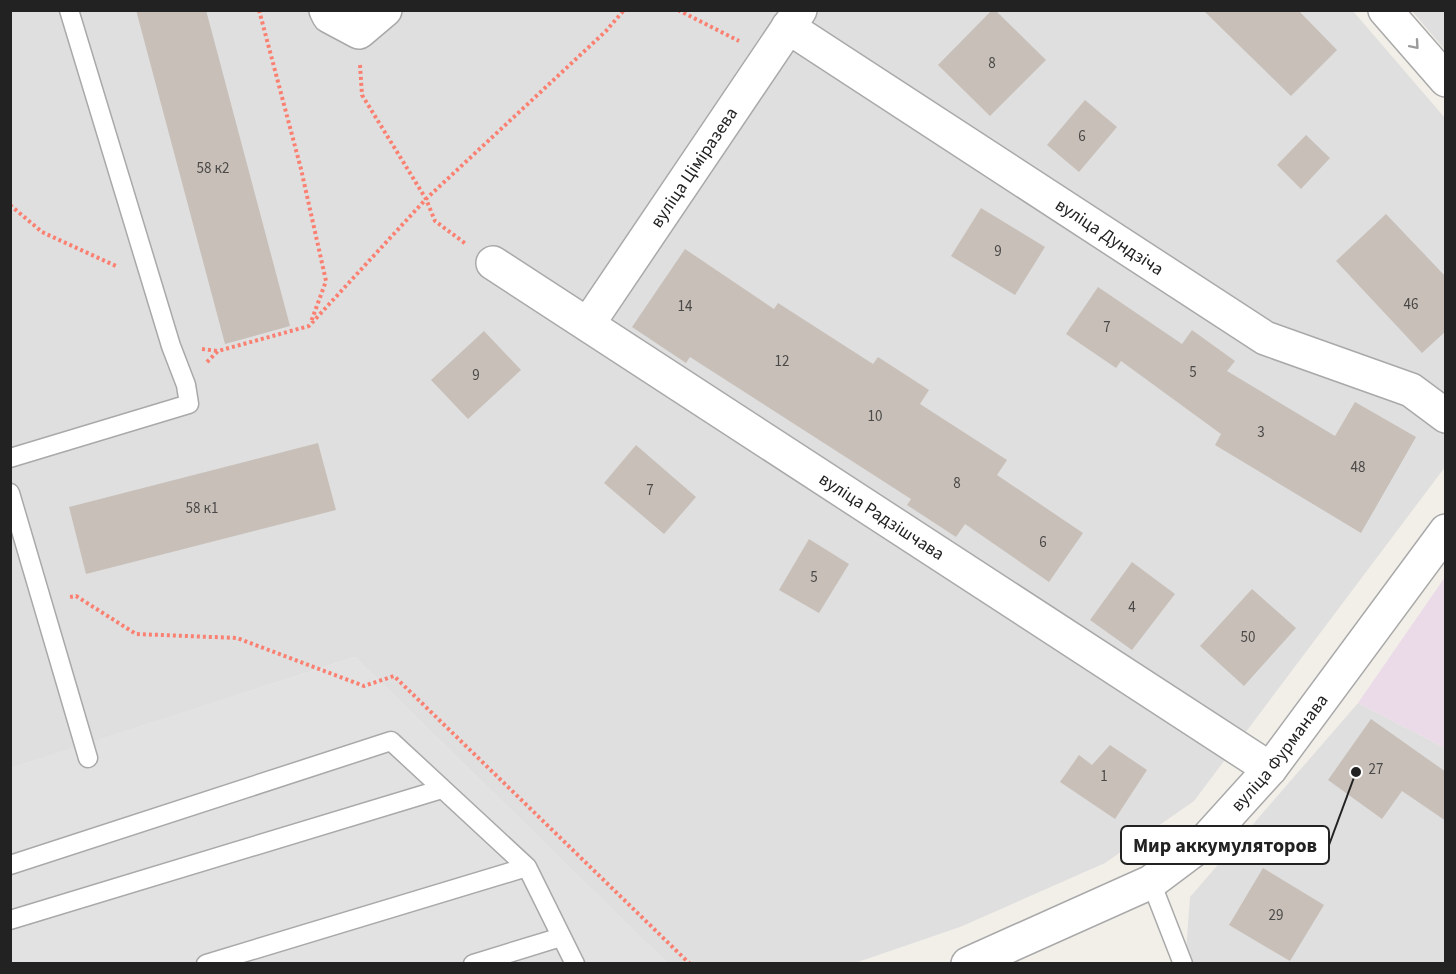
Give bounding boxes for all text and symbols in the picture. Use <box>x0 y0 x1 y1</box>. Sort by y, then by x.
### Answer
one-way arrow <box>1408 38 1419 49</box>
house number: 8 <box>988 53 996 74</box>
street label: вуліца Ціміразева <box>644 102 743 233</box>
house number: 6 <box>1078 126 1086 147</box>
house number: 58 к2 <box>197 158 229 179</box>
street label: вуліца Дундзіча <box>1051 192 1169 281</box>
house number: 9 <box>994 241 1002 262</box>
house number: 46 <box>1404 294 1418 315</box>
house number: 14 <box>678 296 693 317</box>
house number: 7 <box>1103 317 1111 338</box>
house number: 12 <box>775 351 789 372</box>
house number: 5 <box>1189 362 1197 383</box>
house number: 9 <box>472 365 480 386</box>
house number: 10 <box>868 406 882 427</box>
house number: 3 <box>1257 422 1265 443</box>
house number: 48 <box>1351 457 1365 478</box>
street label: вуліца Радзішчава <box>814 466 949 566</box>
house number: 8 <box>953 473 961 494</box>
house number: 7 <box>646 480 654 501</box>
house number: 58 к1 <box>186 498 218 519</box>
house number: 6 <box>1039 532 1047 553</box>
house number: 5 <box>810 567 818 588</box>
house number: 4 <box>1128 597 1136 618</box>
house number: 50 <box>1241 627 1255 648</box>
street label: вуліца Фурманава <box>1225 689 1334 817</box>
house number: 27 <box>1369 759 1383 780</box>
house number: 1 <box>1100 766 1108 787</box>
callout: Мир аккумуляторов <box>1121 826 1329 864</box>
text: Мир аккумуляторов <box>1133 832 1317 860</box>
house number: 29 <box>1269 905 1283 926</box>

